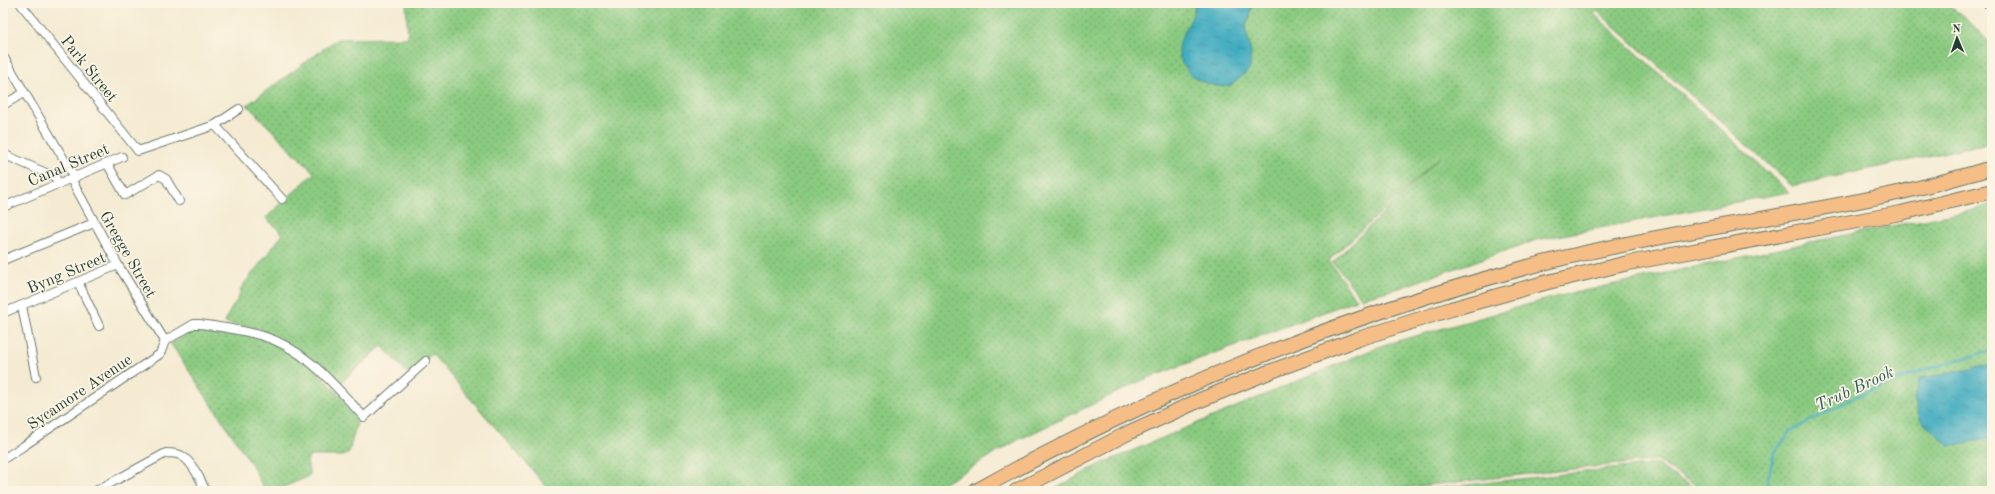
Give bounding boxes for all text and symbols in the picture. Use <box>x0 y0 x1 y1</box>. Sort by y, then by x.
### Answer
north arrow <box>1937 18 1977 58</box>
text: N <box>1952 24 1962 35</box>
street label: Park Street <box>57 33 120 106</box>
street label: Canal Street <box>26 141 112 190</box>
street label: Gregge Street <box>96 209 159 301</box>
street label: Byng Street <box>25 250 109 298</box>
street label: Sycamore Avenue <box>25 352 135 434</box>
water label: Trub Brook <box>1813 364 1897 415</box>

